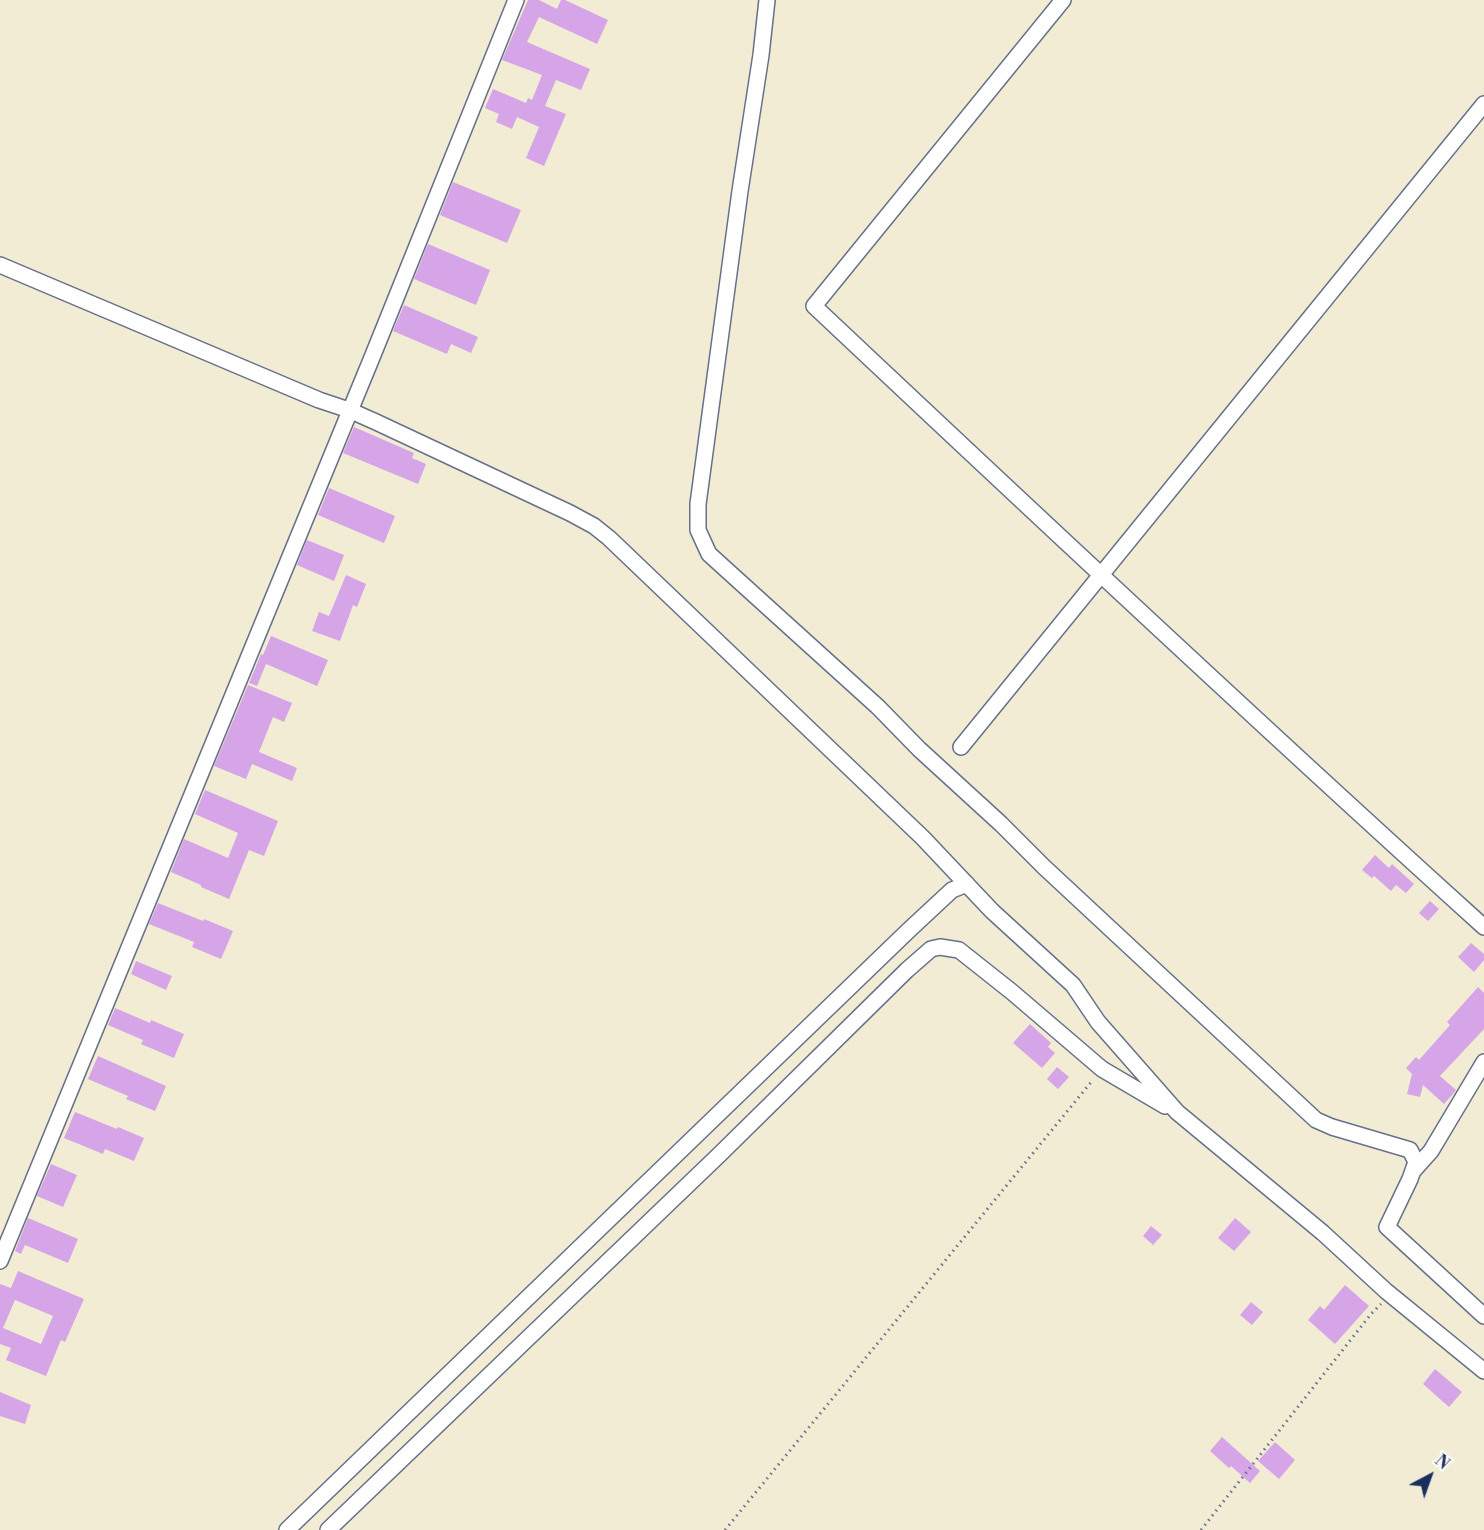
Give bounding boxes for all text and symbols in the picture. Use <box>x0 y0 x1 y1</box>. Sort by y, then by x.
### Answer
north arrow <box>1400 1446 1460 1506</box>
text: N <box>1430 1451 1453 1474</box>

